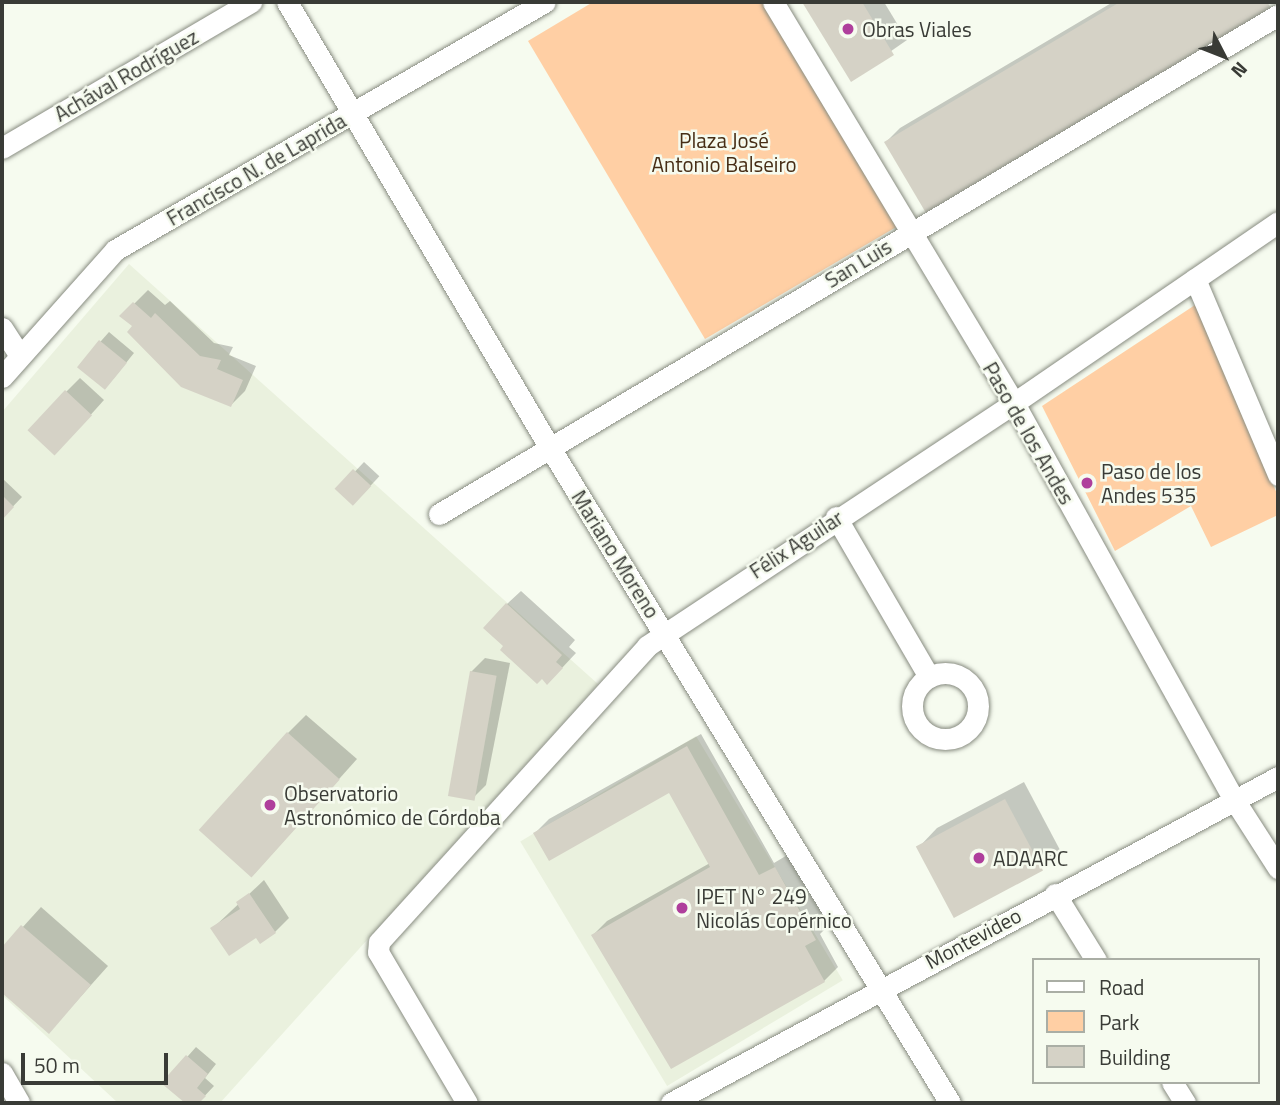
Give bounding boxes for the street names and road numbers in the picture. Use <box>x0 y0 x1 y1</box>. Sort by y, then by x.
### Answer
street label: Achával Rodríguez <box>50 24 202 126</box>
street label: Francisco N. de Laprida <box>162 107 350 231</box>
street label: San Luis <box>820 233 896 293</box>
street label: Paso de los Andes <box>978 357 1080 509</box>
street label: Mariano Moreno <box>567 485 665 623</box>
street label: Félix Aguilar <box>745 504 847 584</box>
street label: Montevideo <box>921 902 1025 974</box>

